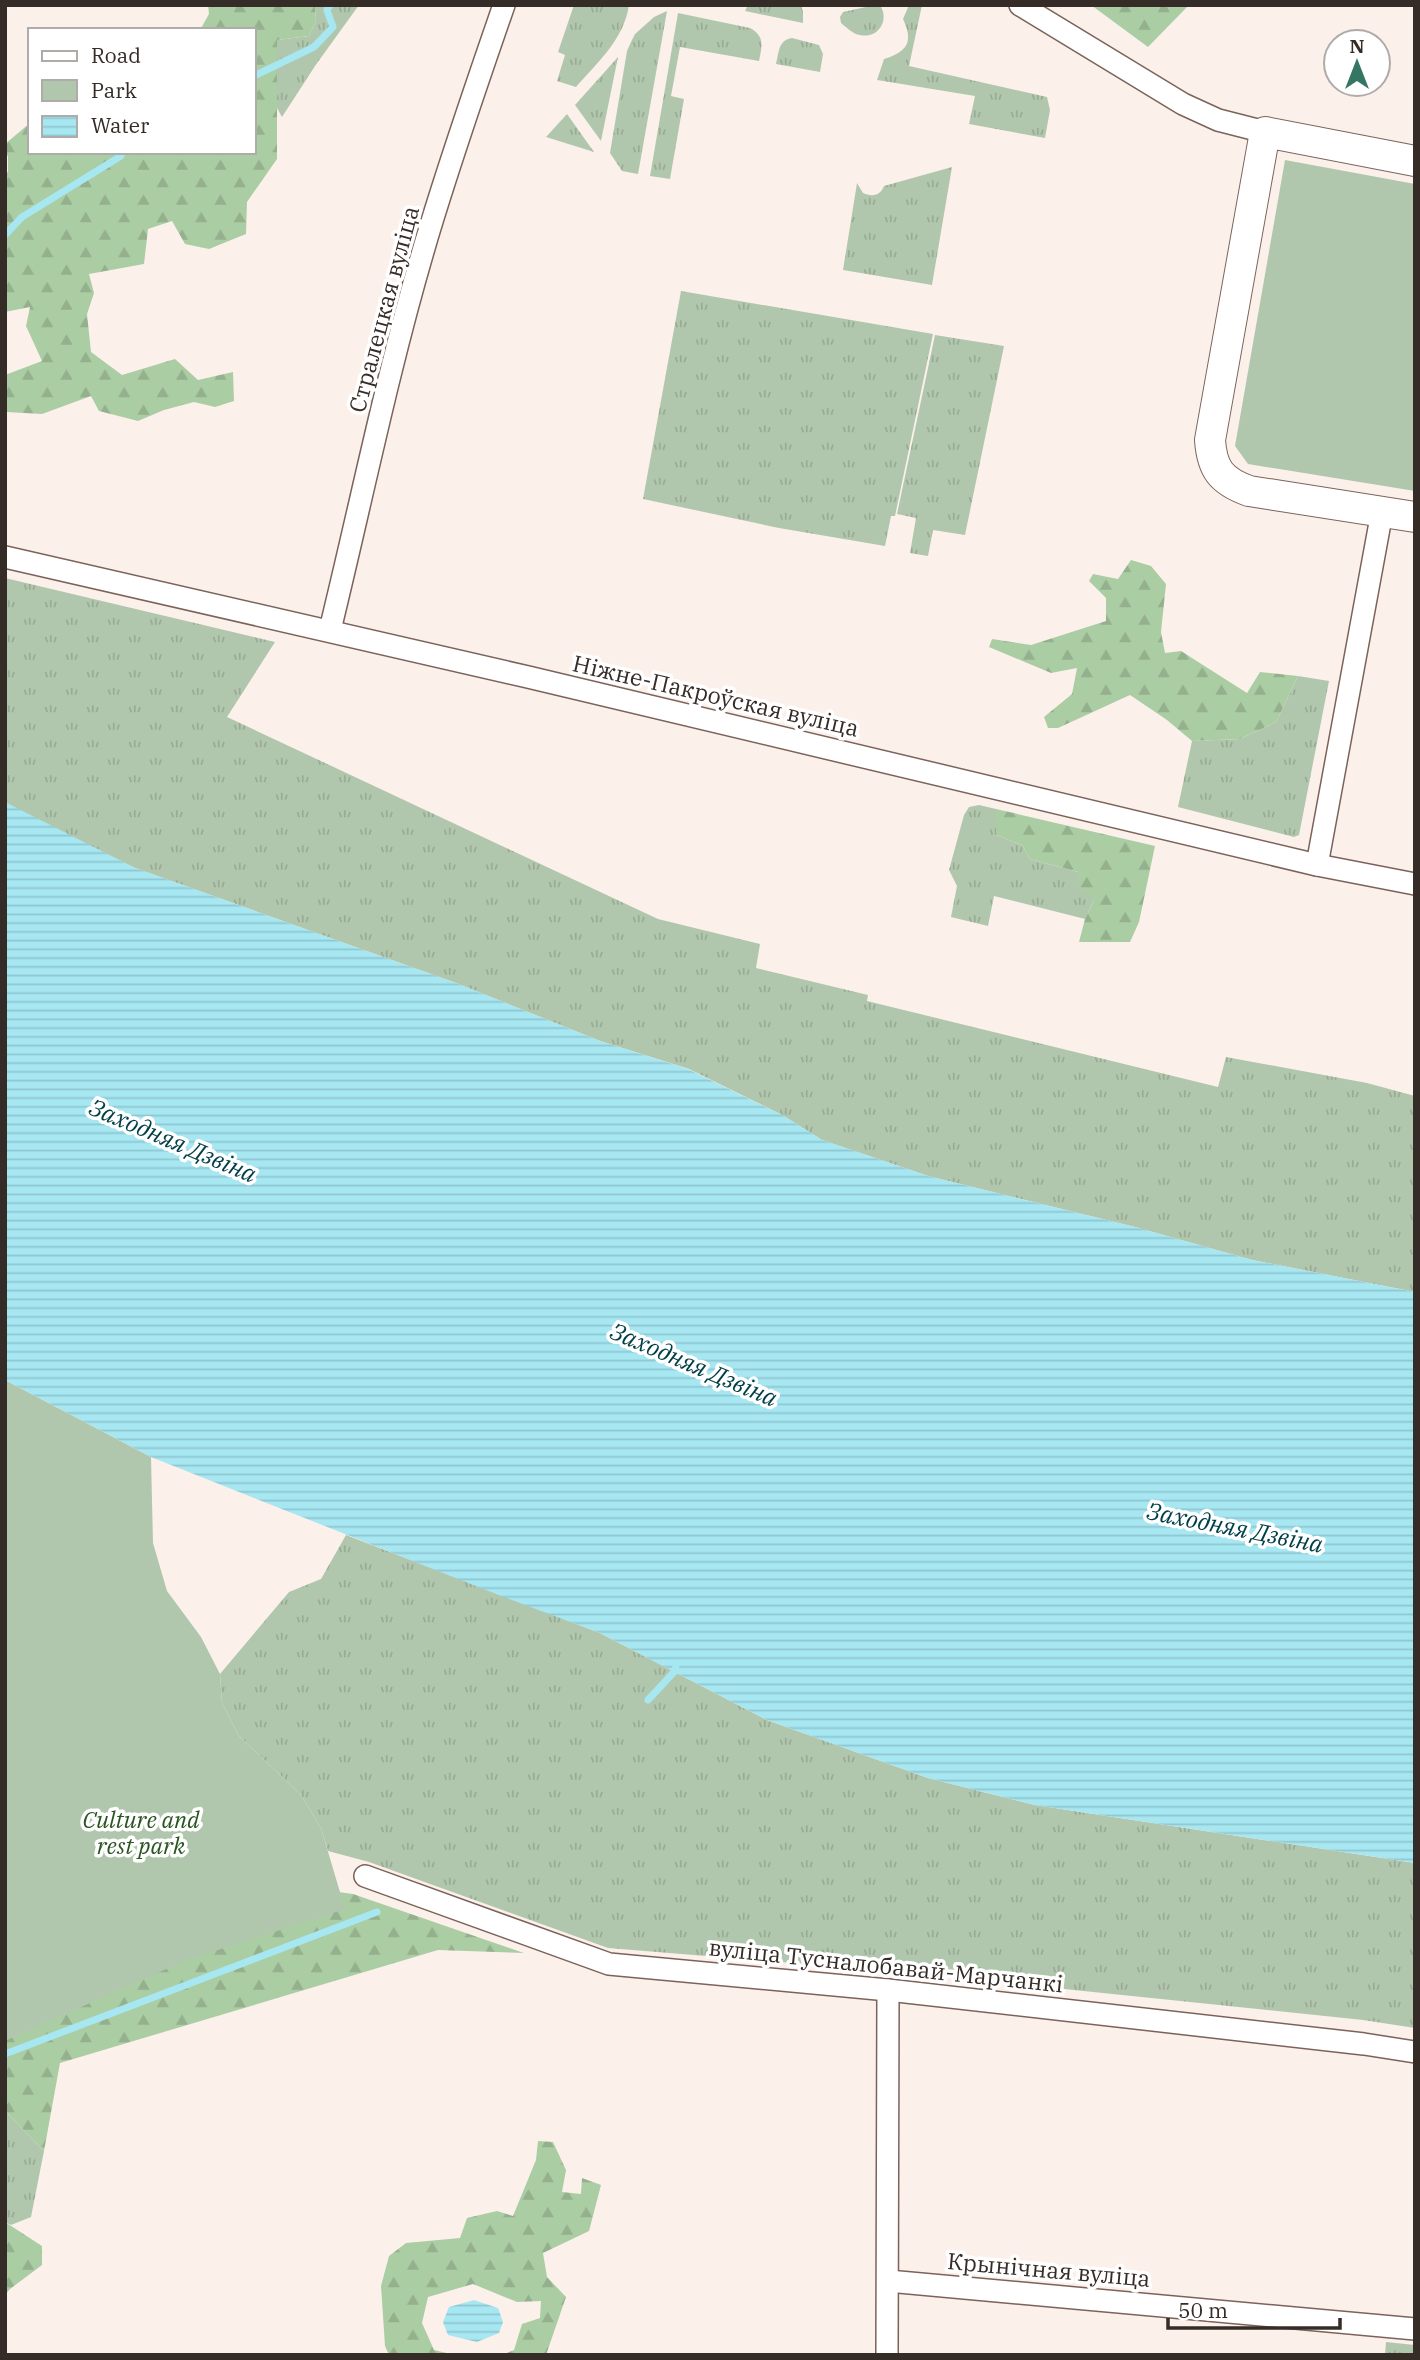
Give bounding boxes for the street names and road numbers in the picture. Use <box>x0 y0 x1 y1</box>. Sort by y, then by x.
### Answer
street label: Стралецкая вуліца <box>341 202 425 416</box>
street label: Ніжне-Пакроўская вуліца <box>570 647 862 743</box>
street label: вуліца Тусналобавай-Марчанкі <box>707 1931 1065 1999</box>
street label: Крынічная вуліца <box>946 2245 1152 2293</box>

